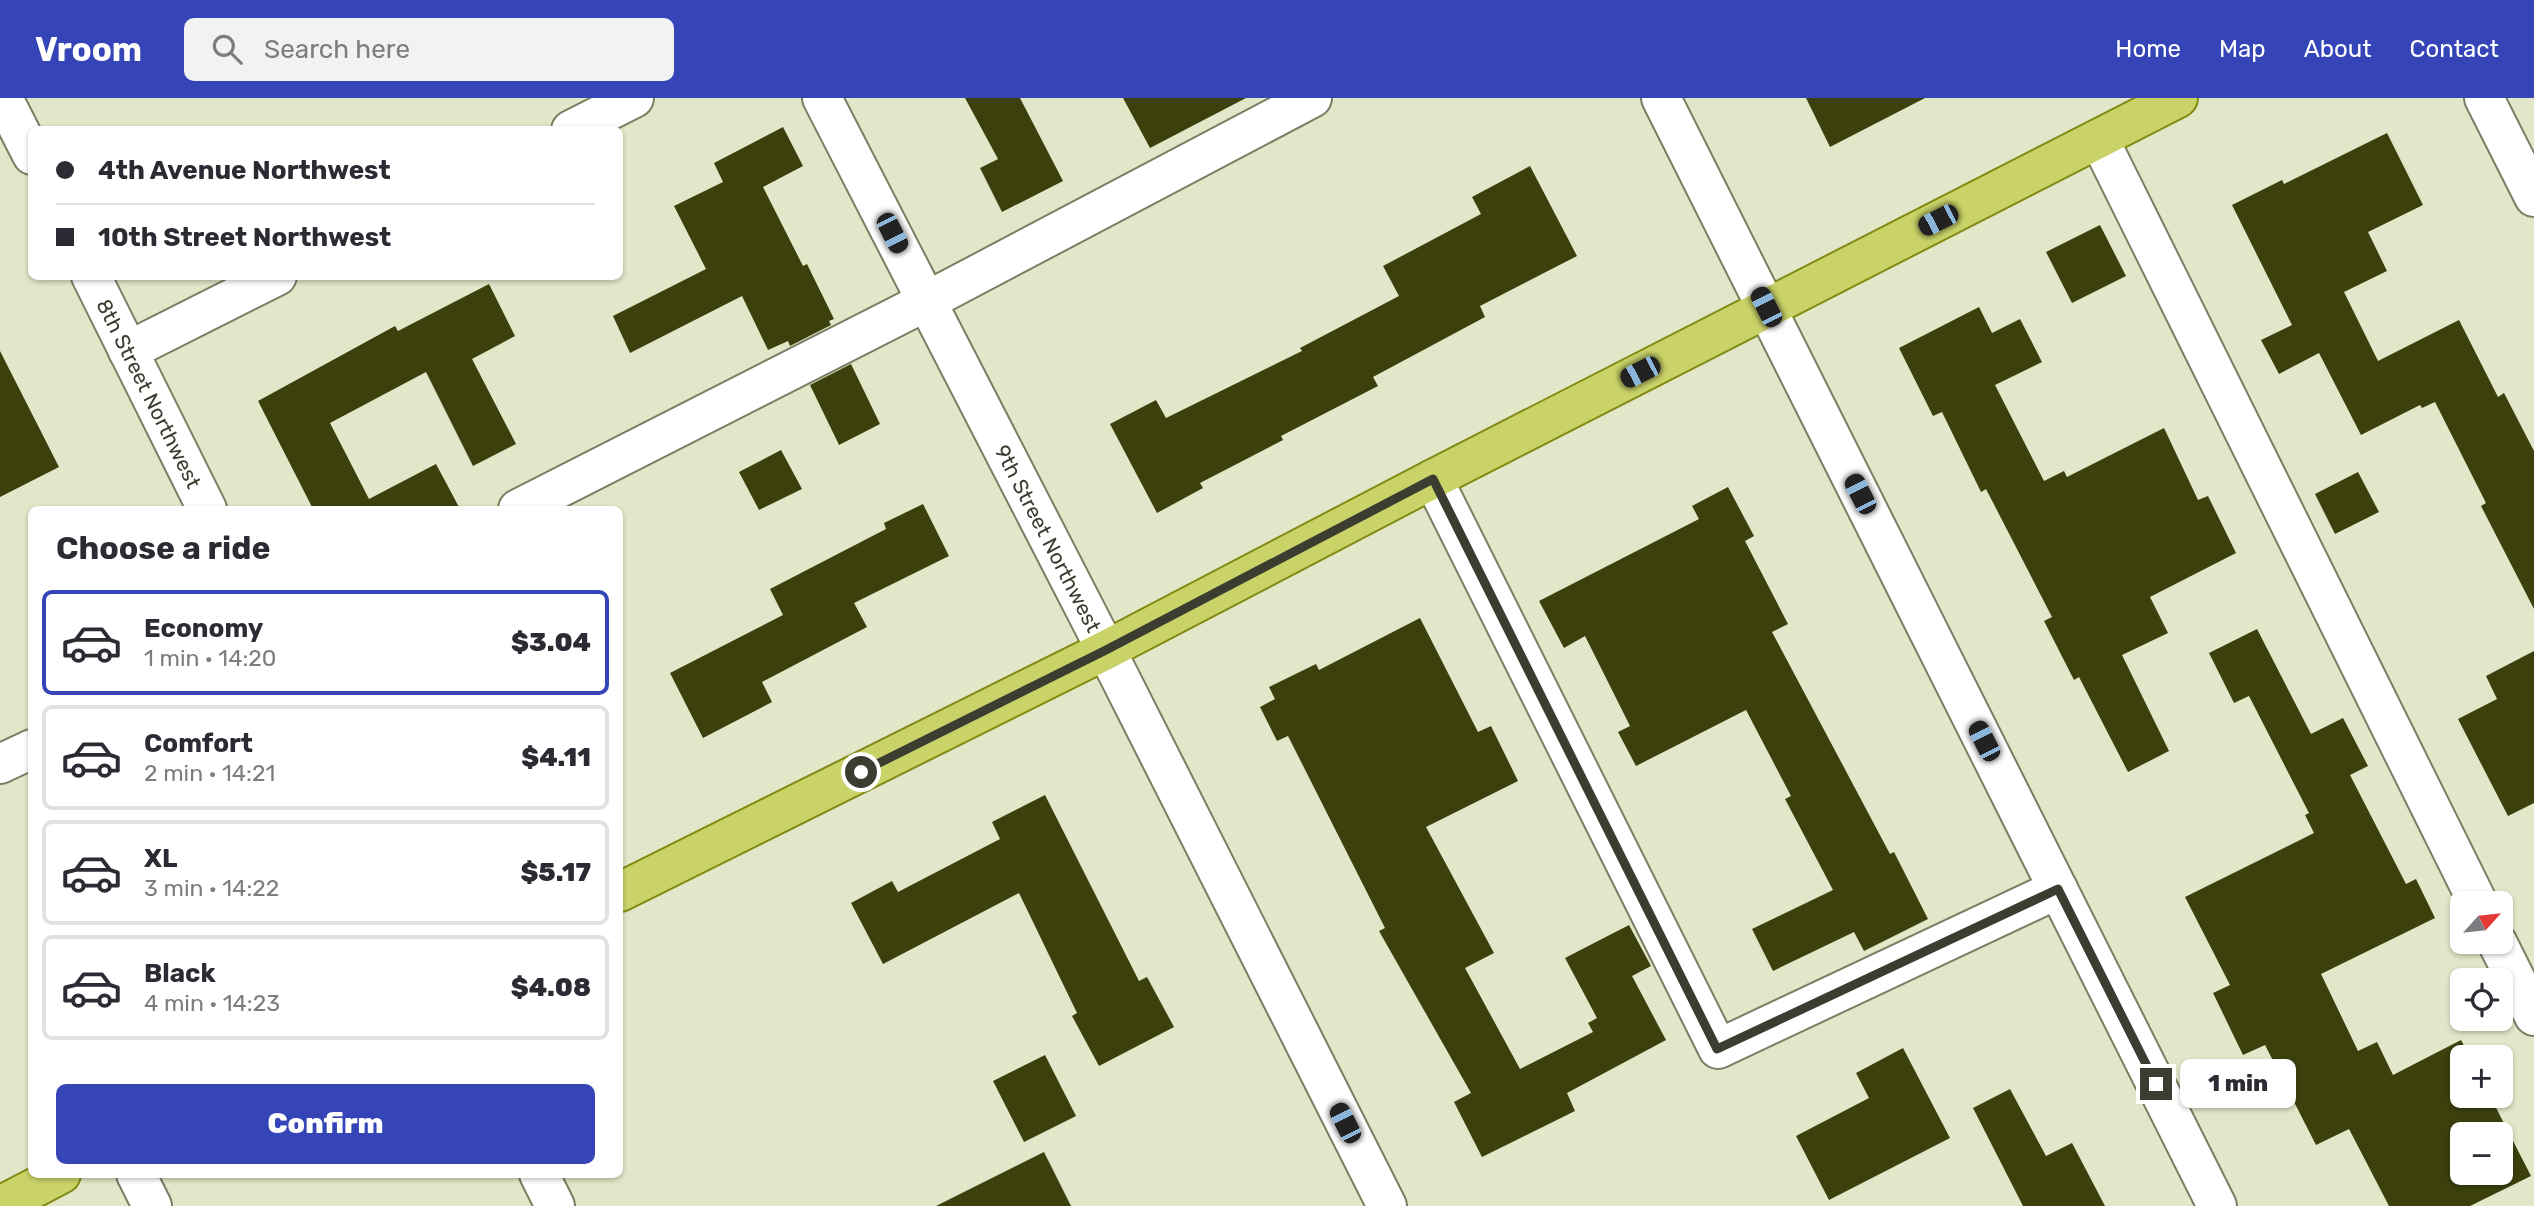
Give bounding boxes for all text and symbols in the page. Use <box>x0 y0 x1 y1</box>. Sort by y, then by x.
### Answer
search box <box>184 18 674 81</box>
text: Vroom <box>35 30 142 69</box>
icon: search <box>208 30 246 68</box>
text: Search here <box>264 34 410 65</box>
text: Home <box>2115 35 2181 63</box>
text: Map <box>2219 35 2266 63</box>
text: About <box>2304 35 2372 63</box>
text: Contact <box>2410 35 2499 63</box>
text: 4th Avenue Northwest <box>98 155 391 186</box>
car <box>1915 201 1962 239</box>
car <box>874 210 911 256</box>
text: 10th Street Northwest <box>98 222 391 253</box>
car <box>1748 284 1785 330</box>
street label: 8th Street Northwest <box>92 295 207 492</box>
car <box>1617 353 1664 391</box>
street label: 9th Street Northwest <box>990 440 1107 636</box>
car <box>1842 471 1879 517</box>
text: Choose a ride <box>56 529 270 567</box>
icon: car <box>60 611 123 674</box>
text: Economy <box>144 613 263 644</box>
text: $3.04 <box>511 627 591 658</box>
text: 1 min · 14:20 <box>144 644 276 672</box>
car <box>1966 718 2003 764</box>
icon: car <box>60 726 123 789</box>
text: Comfort <box>144 728 253 759</box>
text: $4.11 <box>521 742 591 773</box>
route start <box>845 756 877 788</box>
text: 2 min · 14:21 <box>144 759 275 787</box>
icon: car <box>60 841 123 904</box>
text: XL <box>144 843 177 874</box>
text: $5.17 <box>520 857 591 888</box>
text: 3 min · 14:22 <box>144 874 279 902</box>
north arrow <box>2450 891 2513 954</box>
map controls <box>2450 891 2513 1185</box>
icon: car <box>60 956 123 1019</box>
text: Black <box>144 958 216 989</box>
button: locate <box>2450 968 2513 1031</box>
text: $4.08 <box>511 972 591 1003</box>
text: 4 min · 14:23 <box>144 989 280 1017</box>
button: + <box>2450 1045 2513 1108</box>
callout: 1 min <box>2180 1060 2296 1108</box>
route end <box>2140 1068 2172 1100</box>
text: 1 min <box>2208 1069 2268 1097</box>
button: Confirm <box>56 1084 595 1164</box>
car <box>1327 1100 1364 1146</box>
button: − <box>2450 1122 2513 1185</box>

